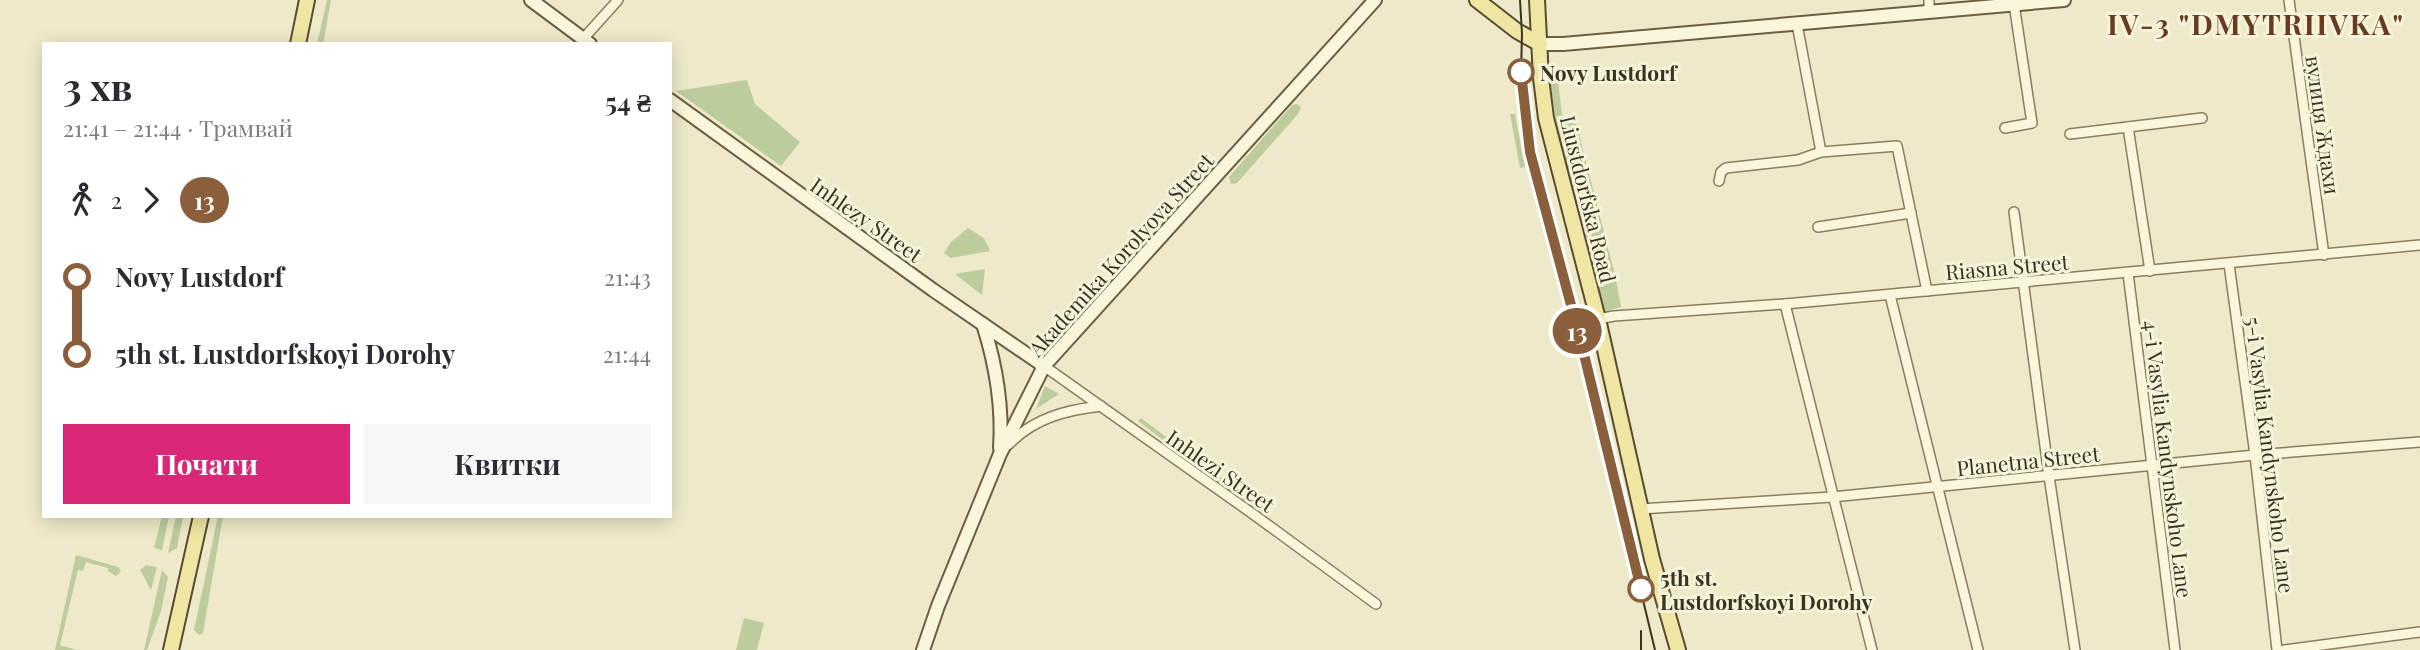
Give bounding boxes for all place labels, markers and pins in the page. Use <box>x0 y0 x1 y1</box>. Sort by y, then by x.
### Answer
place label: Novy Lustdorf <box>1540 58 1679 86</box>
marker: Novy Lustdorf <box>1508 59 1534 85</box>
place label: 5th st. Lustdorfskoyi Dorohy <box>1660 563 1872 615</box>
marker: 5th st. Lustdorfskoyi Dorohy <box>1628 576 1654 602</box>

